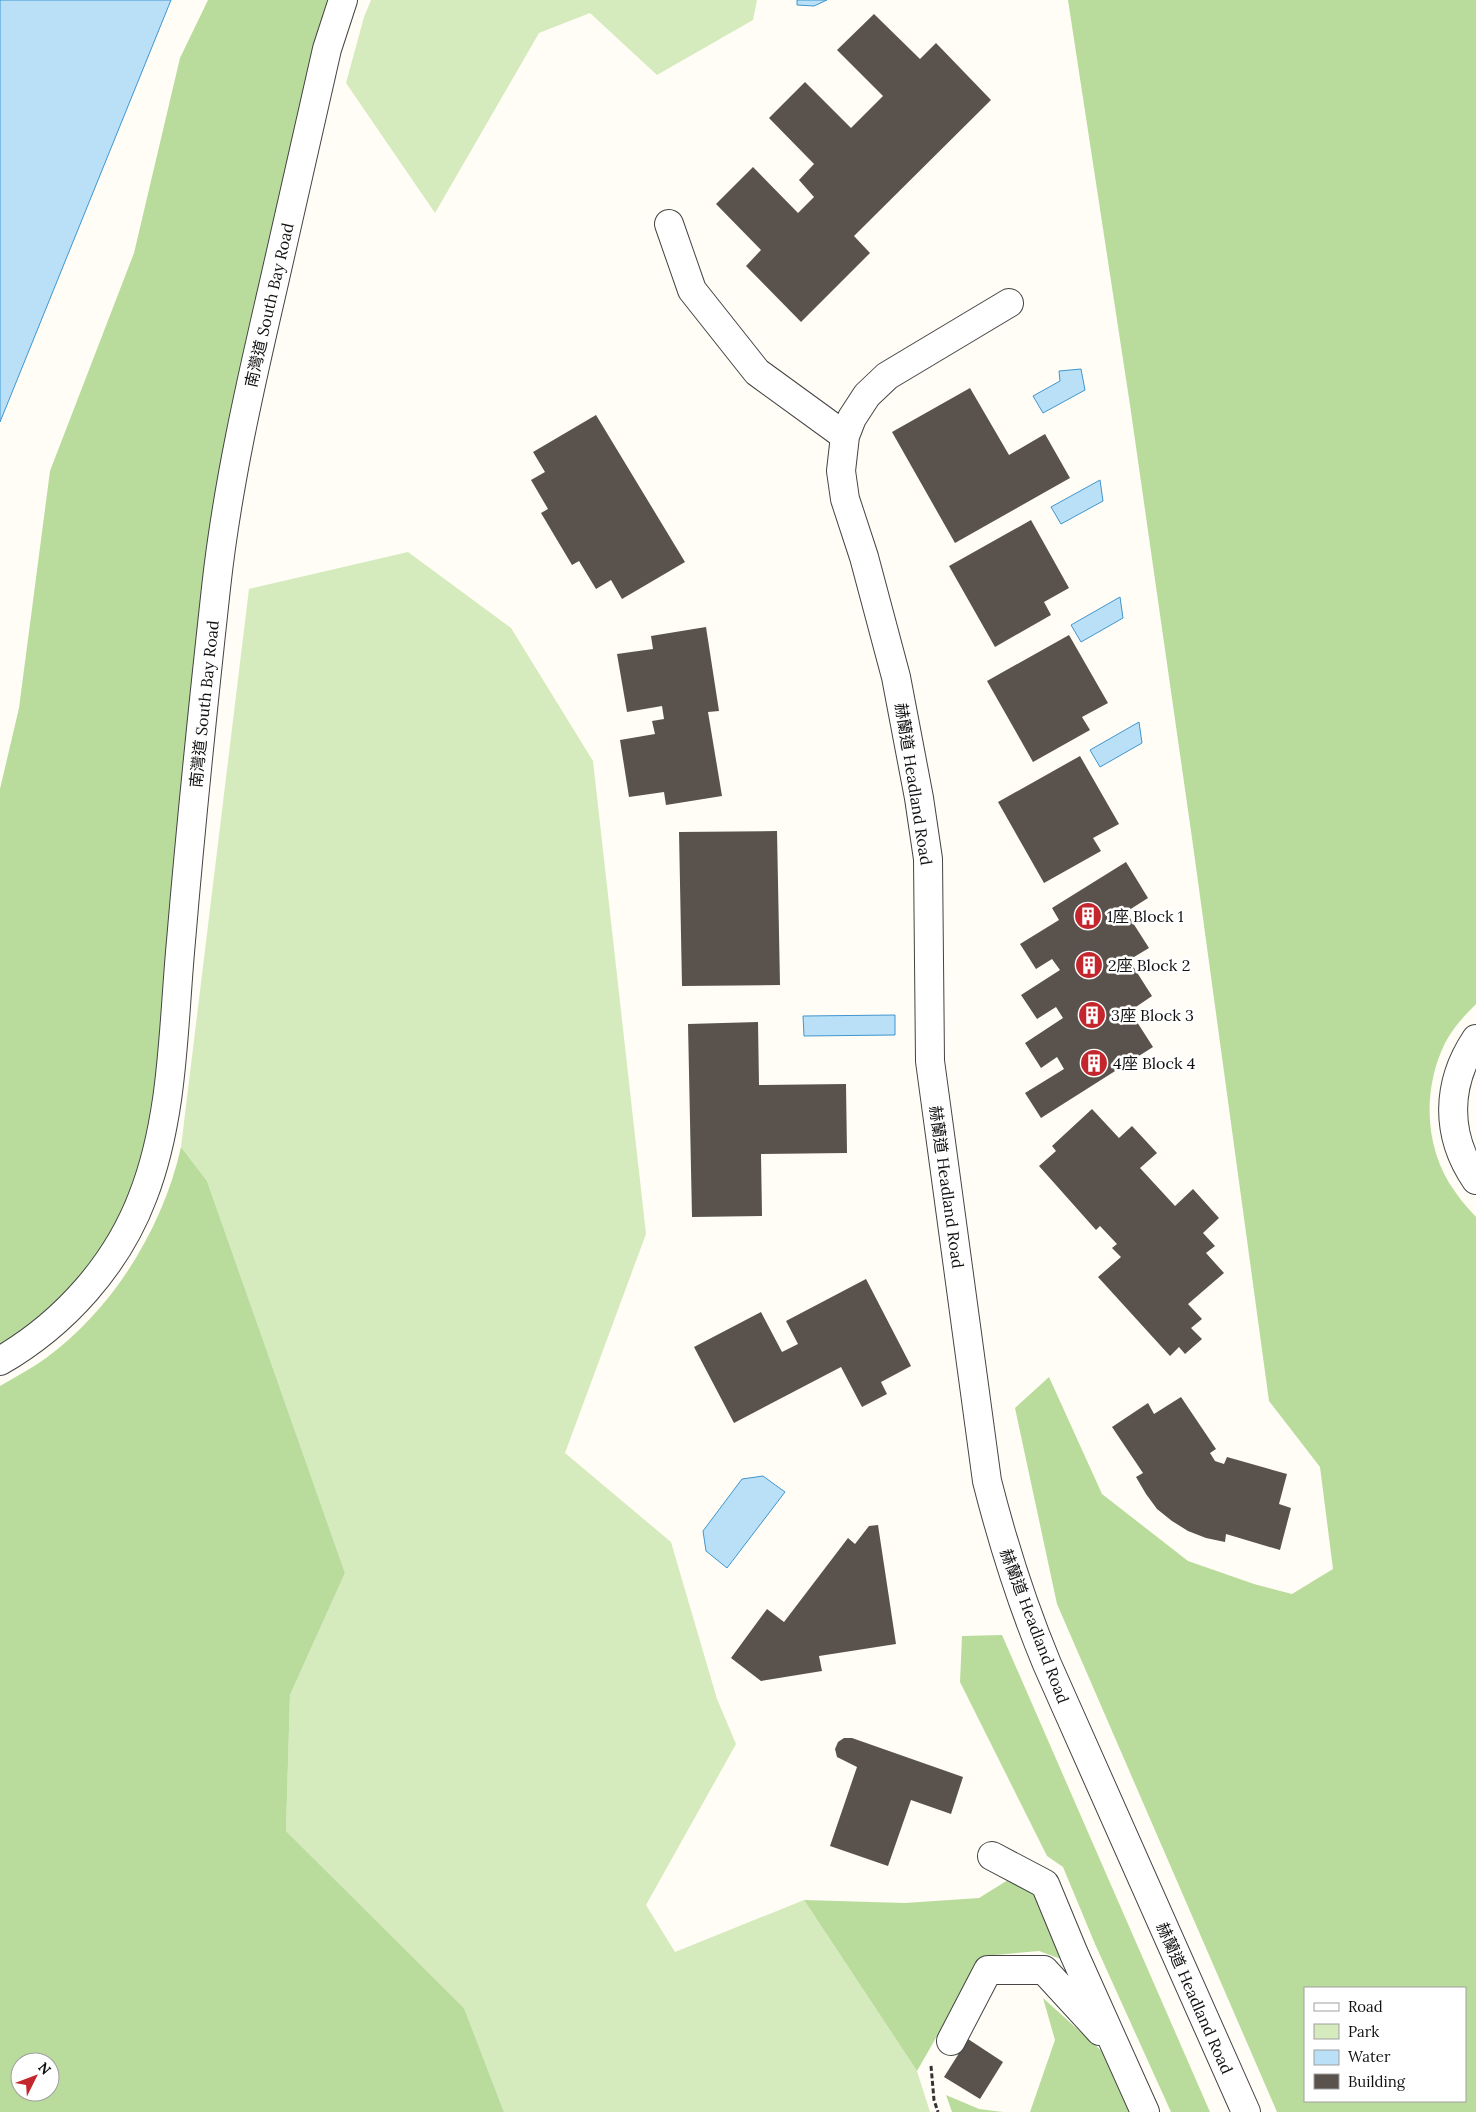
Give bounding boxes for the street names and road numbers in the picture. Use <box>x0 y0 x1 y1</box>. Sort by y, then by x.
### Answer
street label: 南灣道 South Bay Road <box>240 220 298 389</box>
street label: 南灣道 South Bay Road <box>185 619 223 789</box>
street label: 赫蘭道 Headland Road <box>891 701 937 867</box>
street label: 赫蘭道 Headland Road <box>926 1104 968 1270</box>
street label: 赫蘭道 Headland Road <box>996 1546 1074 1707</box>
street label: 赫蘭道 Headland Road <box>1153 1919 1238 2077</box>

